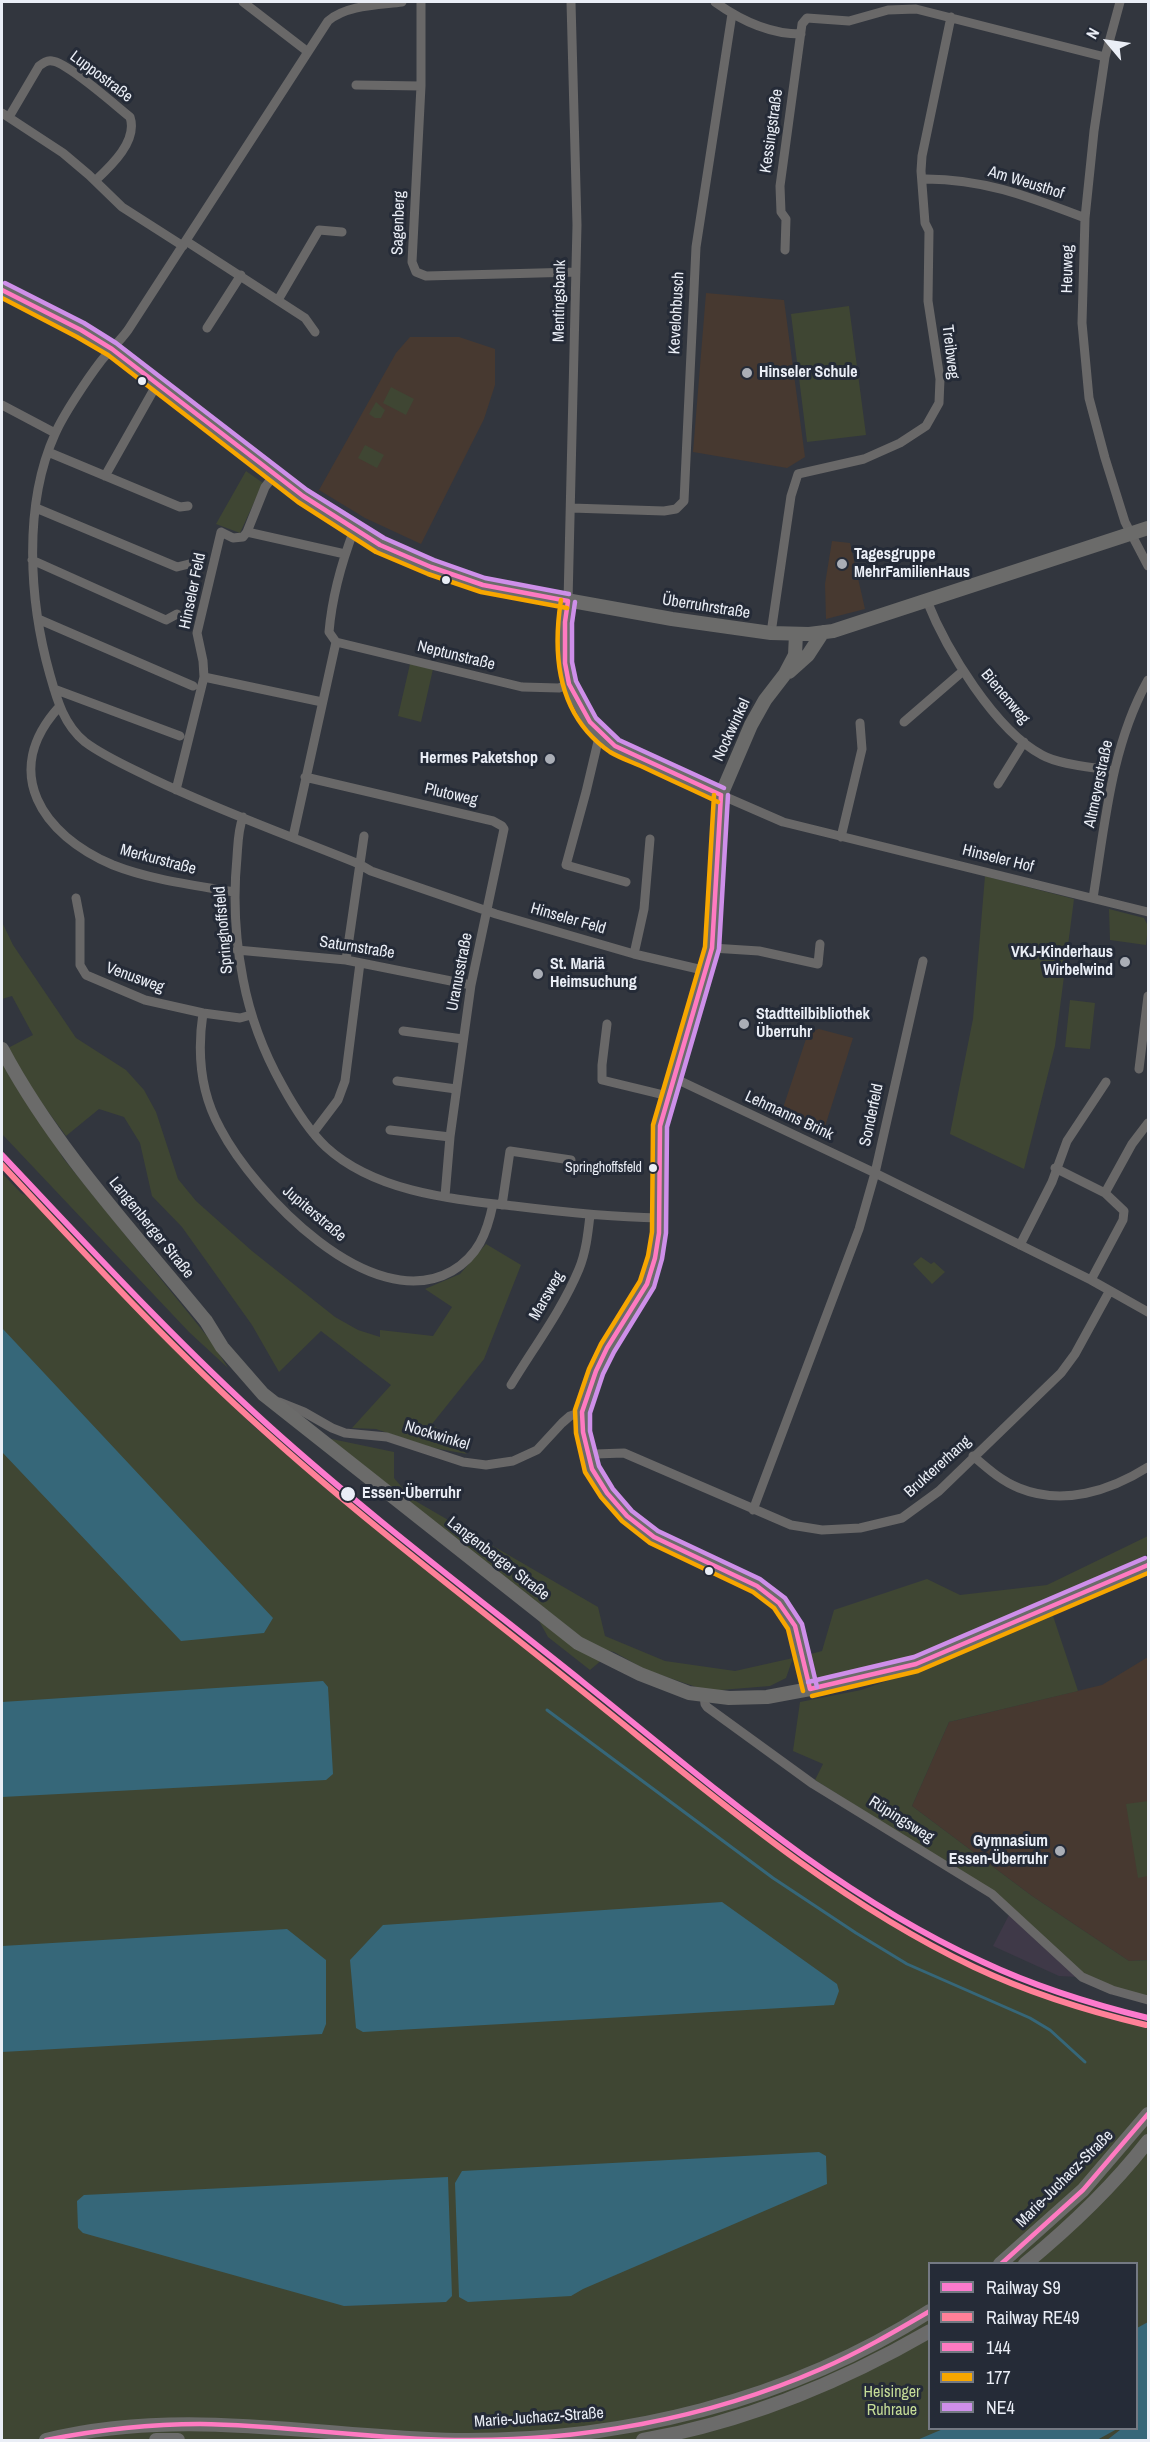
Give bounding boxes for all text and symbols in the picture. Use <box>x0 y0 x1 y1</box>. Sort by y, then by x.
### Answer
north arrow <box>1078 12 1138 72</box>
text: N <box>1080 24 1104 43</box>
street label: Luppostraße <box>66 47 136 107</box>
street label: Kessingstraße <box>757 88 787 174</box>
street label: Am Weusthof <box>986 162 1066 204</box>
street label: Sagenberg <box>388 191 410 255</box>
street label: Heuweg <box>1058 245 1078 293</box>
street label: Mentingsbank <box>550 260 570 342</box>
street label: Kevelohbusch <box>665 271 689 355</box>
street label: Treibweg <box>937 324 963 380</box>
place label: Hinseler Schule <box>759 363 857 383</box>
marker: Hinseler Schule <box>740 366 754 380</box>
unlabelled marker <box>136 375 148 387</box>
place label: Tagesgruppe MehrFamilienHaus <box>854 545 970 583</box>
street label: Hinseler Feld <box>176 551 210 631</box>
marker: Tagesgruppe MehrFamilienHaus <box>835 557 849 571</box>
unlabelled marker <box>440 574 452 586</box>
street label: Überruhrstraße <box>661 591 751 623</box>
street label: Neptunstraße <box>415 637 497 675</box>
street label: Bienenweg <box>977 666 1033 728</box>
street label: Nockwinkel <box>709 696 755 764</box>
street label: Altmeyerstraße <box>1080 739 1118 829</box>
place label: Hermes Paketshop <box>420 749 538 769</box>
marker: Hermes Paketshop <box>543 752 557 766</box>
street label: Plutoweg <box>423 780 479 810</box>
street label: Merkurstraße <box>118 841 198 879</box>
street label: Hinseler Hof <box>960 841 1036 877</box>
street label: Springhoffsfeld <box>211 885 237 975</box>
street label: Hinseler Feld <box>528 899 608 939</box>
street label: Uranusstraße <box>443 931 477 1013</box>
street label: Saturnstraße <box>318 933 396 963</box>
place label: VKJ-Kinderhaus Wirbelwind <box>1011 943 1113 981</box>
place label: St. Mariä Heimsuchung <box>550 955 637 993</box>
marker: VKJ-Kinderhaus Wirbelwind <box>1118 955 1132 969</box>
street label: Venusweg <box>103 959 167 997</box>
marker: St. Mariä Heimsuchung <box>531 967 545 981</box>
place label: Stadtteilbibliothek Überruhr <box>756 1005 870 1043</box>
marker: Stadtteilbibliothek Überruhr <box>737 1017 751 1031</box>
street label: Sonderfeld <box>856 1082 888 1148</box>
street label: Lehmanns Brink <box>742 1087 836 1145</box>
place label: Springhoffsfeld <box>565 1160 642 1176</box>
marker: Springhoffsfeld <box>647 1162 659 1174</box>
street label: Langenberger Straße <box>104 1173 198 1283</box>
street label: Jupiterstraße <box>278 1182 350 1246</box>
street label: Marsweg <box>525 1268 569 1324</box>
street label: Nockwinkel <box>402 1417 472 1455</box>
street label: Bruktererhang <box>901 1432 975 1502</box>
place label: Essen-Überruhr <box>362 1484 461 1504</box>
marker: Essen-Überruhr <box>339 1485 357 1503</box>
street label: Langenberger Straße <box>443 1513 553 1605</box>
unlabelled marker <box>703 1565 715 1577</box>
street label: Rüpingsweg <box>865 1793 937 1847</box>
place label: Gymnasium Essen-Überruhr <box>949 1832 1048 1870</box>
marker: Gymnasium Essen-Überruhr <box>1053 1844 1067 1858</box>
street label: Marie-Juchacz-Straße <box>1012 2126 1118 2232</box>
legend <box>928 2262 1138 2430</box>
text: Railway S9 <box>986 2275 1061 2300</box>
text: Railway RE49 <box>986 2305 1080 2330</box>
text: 144 <box>986 2335 1011 2360</box>
text: 177 <box>986 2365 1011 2390</box>
park label: Heisinger Ruhraue <box>864 2383 920 2421</box>
text: NE4 <box>986 2395 1015 2420</box>
street label: Marie-Juchacz-Straße <box>474 2404 604 2432</box>

